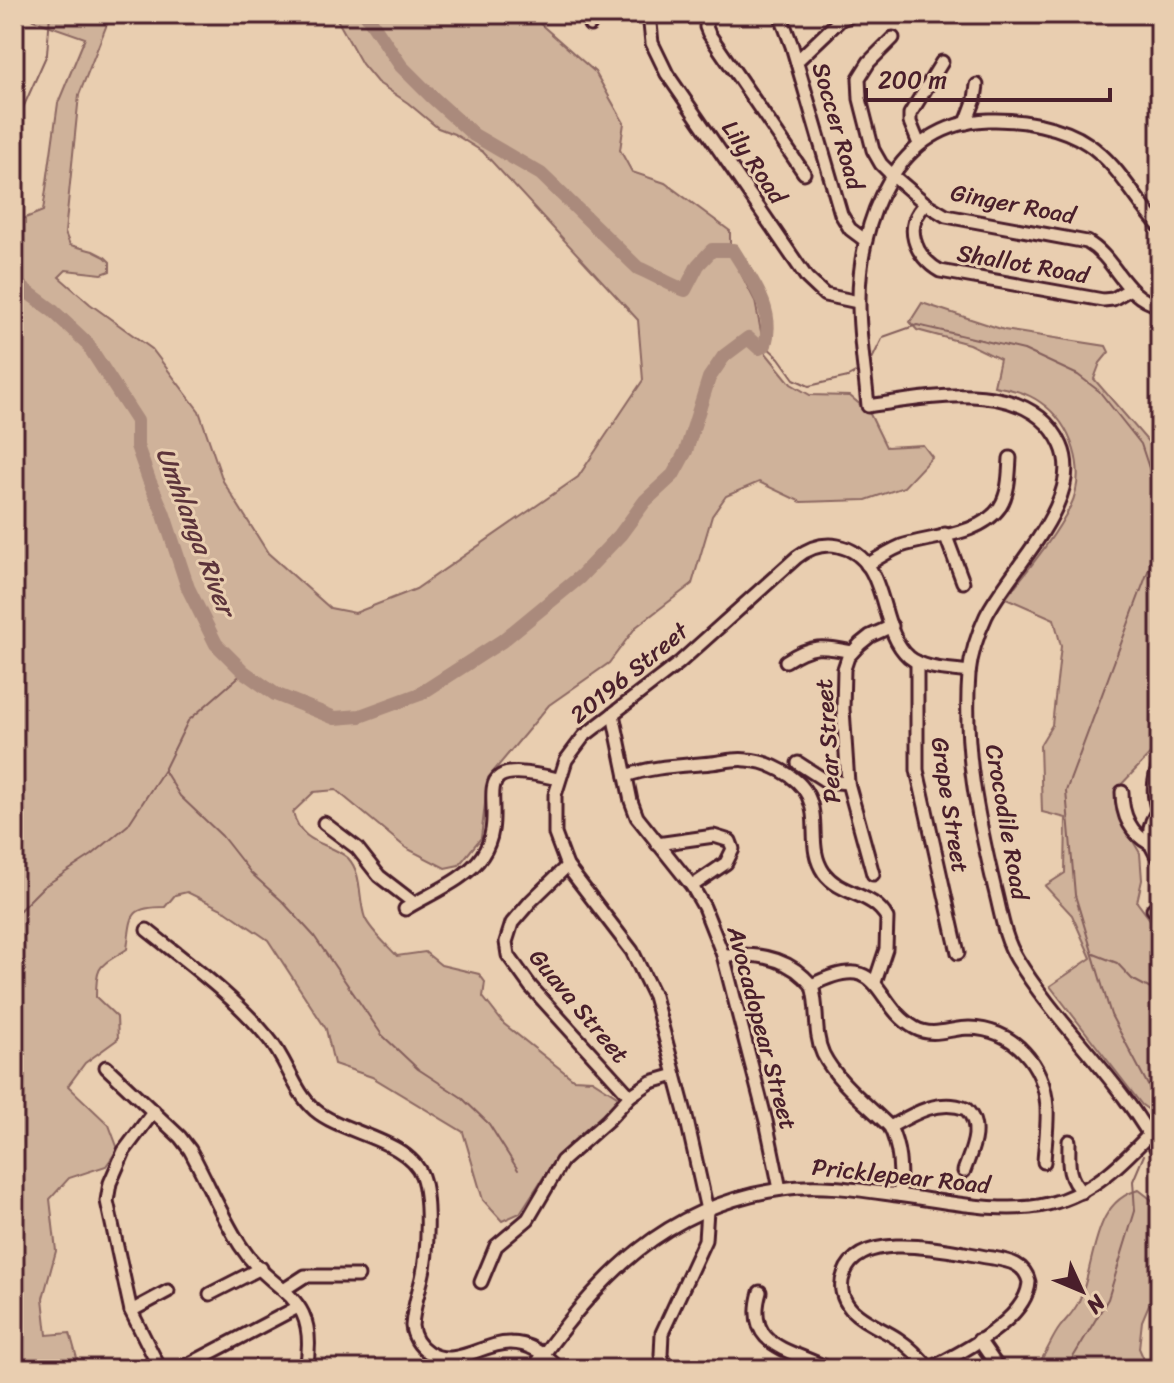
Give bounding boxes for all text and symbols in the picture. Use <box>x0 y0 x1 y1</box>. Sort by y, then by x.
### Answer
scale bar <box>866 52 1110 102</box>
street label: Soccer Road <box>800 57 877 197</box>
text: 200 m <box>878 59 947 101</box>
street label: Lily Road <box>710 111 799 214</box>
street label: Ginger Road <box>947 171 1081 237</box>
street label: Shallot Road <box>954 232 1094 297</box>
water label: Umhlanga River <box>143 440 251 626</box>
street label: 20196 Street <box>560 611 699 735</box>
street label: Pear Street <box>803 677 853 805</box>
street label: Grape Street <box>919 734 981 876</box>
street label: Crocodile Road <box>973 741 1042 904</box>
street label: Avocadopear Street <box>714 920 809 1135</box>
street label: Guava Street <box>518 939 640 1073</box>
street label: Pricklepear Road <box>810 1146 994 1206</box>
north arrow <box>1042 1251 1122 1331</box>
text: N <box>1076 1285 1116 1324</box>

